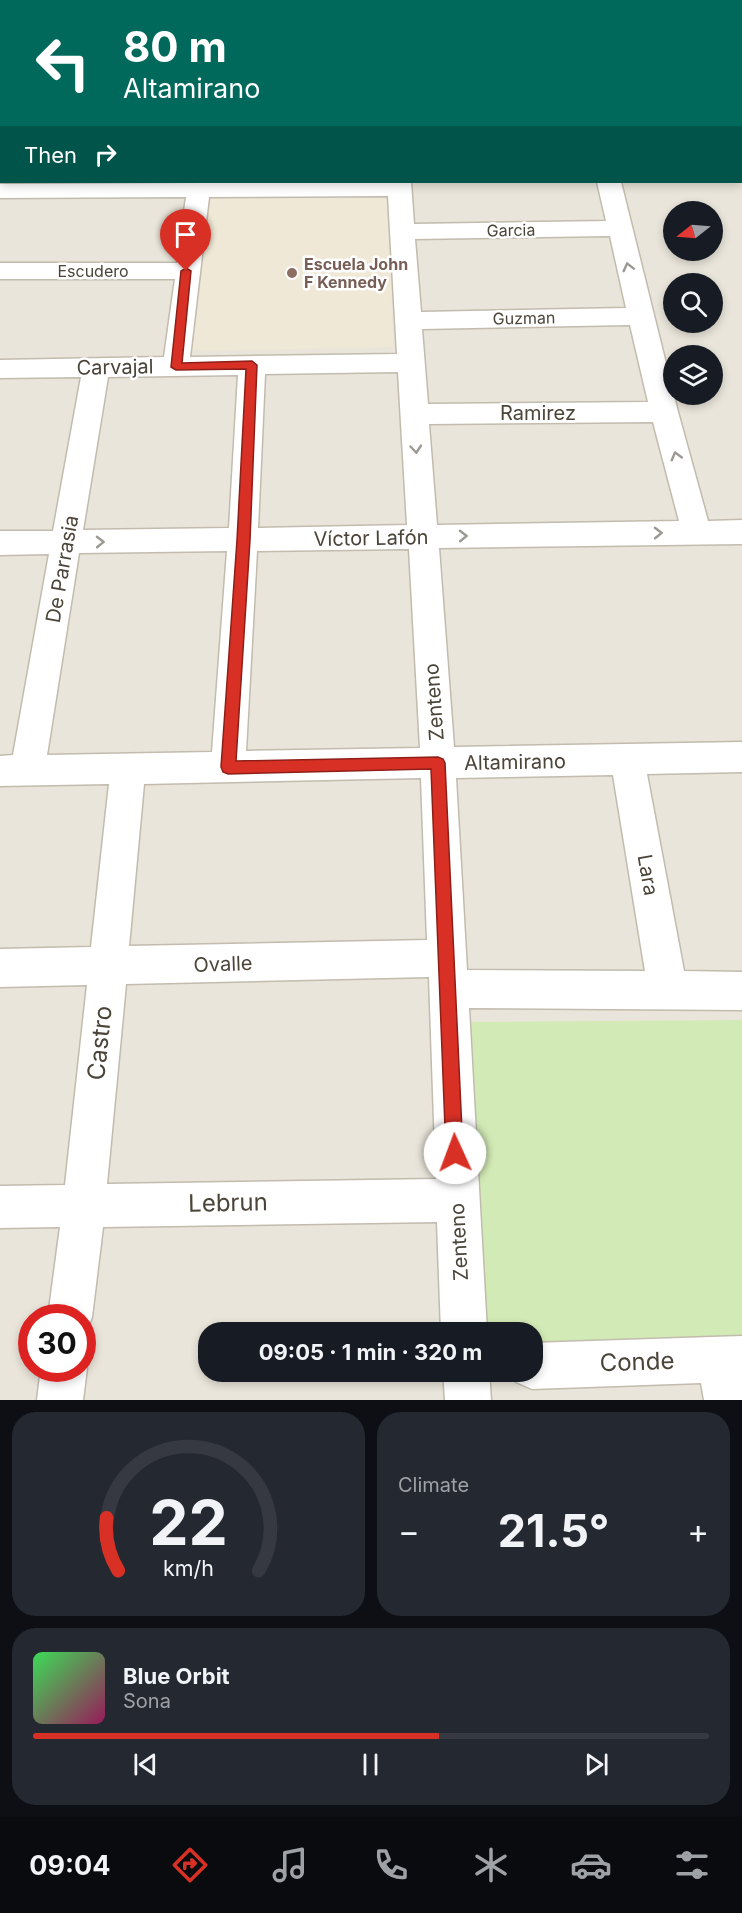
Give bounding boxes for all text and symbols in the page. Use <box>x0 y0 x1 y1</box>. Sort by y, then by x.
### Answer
text: 80 m <box>123 21 227 72</box>
icon: left <box>24 24 102 102</box>
text: Altamirano <box>123 72 260 105</box>
icon: right <box>89 138 122 171</box>
text: Then <box>24 142 77 168</box>
north arrow <box>663 201 723 261</box>
map controls <box>663 201 723 405</box>
pin <box>160 209 211 271</box>
icon: arrive <box>169 218 202 251</box>
street label: Garcia <box>486 220 536 240</box>
place label: Escuela John F Kennedy <box>304 254 408 292</box>
street label: Escudero <box>57 261 129 281</box>
one-way arrow <box>623 262 636 272</box>
marker: Escuela John F Kennedy <box>285 266 299 280</box>
button: search <box>663 273 723 333</box>
street label: Guzman <box>492 307 556 329</box>
button: layers <box>663 345 723 405</box>
street label: Carvajal <box>76 354 154 380</box>
street label: Ramirez <box>500 401 576 425</box>
one-way arrow <box>409 445 422 454</box>
one-way arrow <box>671 451 683 462</box>
street label: De Parrasia <box>41 513 83 625</box>
street label: Víctor Lafón <box>313 525 429 551</box>
one-way arrow <box>654 527 663 539</box>
one-way arrow <box>459 530 468 542</box>
one-way arrow <box>96 536 105 548</box>
street label: Zenteno <box>419 662 449 742</box>
street label: Altamirano <box>464 749 566 775</box>
street label: Lara <box>633 853 663 897</box>
street label: Ovalle <box>193 951 253 977</box>
street label: Castro <box>81 1004 118 1082</box>
position arrow <box>423 1121 487 1185</box>
street label: Lebrun <box>188 1187 268 1218</box>
street label: Zenteno <box>445 1202 473 1282</box>
speed limit sign: 30 <box>18 1304 96 1382</box>
text: 09:05 · 1 min · 320 m <box>259 1339 482 1365</box>
street label: Conde <box>599 1346 675 1377</box>
text: Climate <box>398 1473 469 1497</box>
text: 22 <box>149 1485 228 1560</box>
text: 21.5° <box>498 1503 609 1558</box>
text: − <box>398 1511 420 1551</box>
text: + <box>687 1511 709 1551</box>
text: km/h <box>163 1555 214 1581</box>
text: Blue Orbit <box>123 1663 230 1689</box>
text: Sona <box>123 1689 171 1713</box>
icon: previous <box>129 1748 162 1781</box>
icon: pause <box>354 1748 387 1781</box>
icon: next <box>580 1748 613 1781</box>
icon: directions <box>169 1844 211 1886</box>
icon: music <box>269 1844 311 1886</box>
icon: phone <box>370 1844 412 1886</box>
icon: climate <box>470 1844 512 1886</box>
icon: car <box>570 1844 612 1886</box>
icon: filters <box>671 1844 713 1886</box>
text: 09:04 <box>29 1849 110 1882</box>

